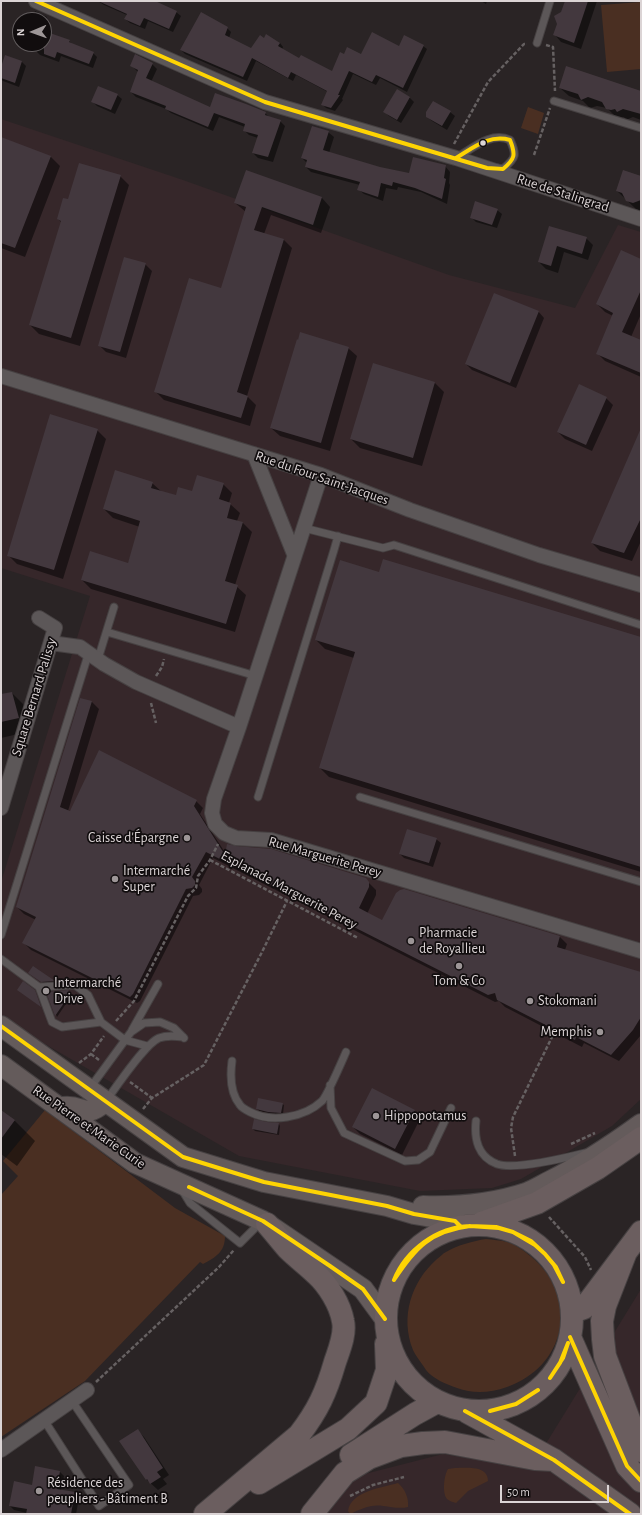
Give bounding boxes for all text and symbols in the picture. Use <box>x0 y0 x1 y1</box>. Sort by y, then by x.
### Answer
north arrow <box>12 12 52 52</box>
text: N <box>15 28 26 36</box>
unlabelled marker <box>478 138 488 148</box>
street label: Rue de Stalingrad <box>515 170 611 216</box>
street label: Rue du Four Saint-Jacques <box>253 447 391 509</box>
street label: Square Bernard Palissy <box>8 636 60 758</box>
place label: Caisse d'Épargne <box>88 830 179 846</box>
marker: Caisse d'Épargne <box>182 833 192 843</box>
street label: Rue Marguerite Perey <box>267 833 383 881</box>
street label: Esplanade Marguerite Perey <box>218 847 360 933</box>
place label: Intermarché Super <box>123 863 190 896</box>
marker: Intermarché Super <box>110 874 120 884</box>
place label: Pharmacie de Royallieu <box>419 925 485 958</box>
marker: Pharmacie de Royallieu <box>406 936 416 946</box>
marker: Tom & Co <box>454 961 464 971</box>
place label: Tom & Co <box>433 973 485 989</box>
place label: Intermarché Drive <box>54 975 121 1008</box>
marker: Intermarché Drive <box>41 986 51 996</box>
place label: Stokomani <box>538 993 597 1009</box>
marker: Stokomani <box>525 996 535 1006</box>
place label: Memphis <box>541 1024 592 1040</box>
marker: Memphis <box>595 1027 605 1037</box>
street label: Rue Pierre et Marie Curie <box>29 1082 149 1172</box>
place label: Hippopotamus <box>384 1108 466 1124</box>
marker: Hippopotamus <box>371 1111 381 1121</box>
place label: Résidence des peupliers - Bâtiment B <box>47 1475 168 1508</box>
scale bar <box>502 1477 611 1503</box>
marker: Résidence des peupliers - Bâtiment B <box>34 1486 44 1496</box>
text: 50 m <box>507 1486 530 1498</box>

